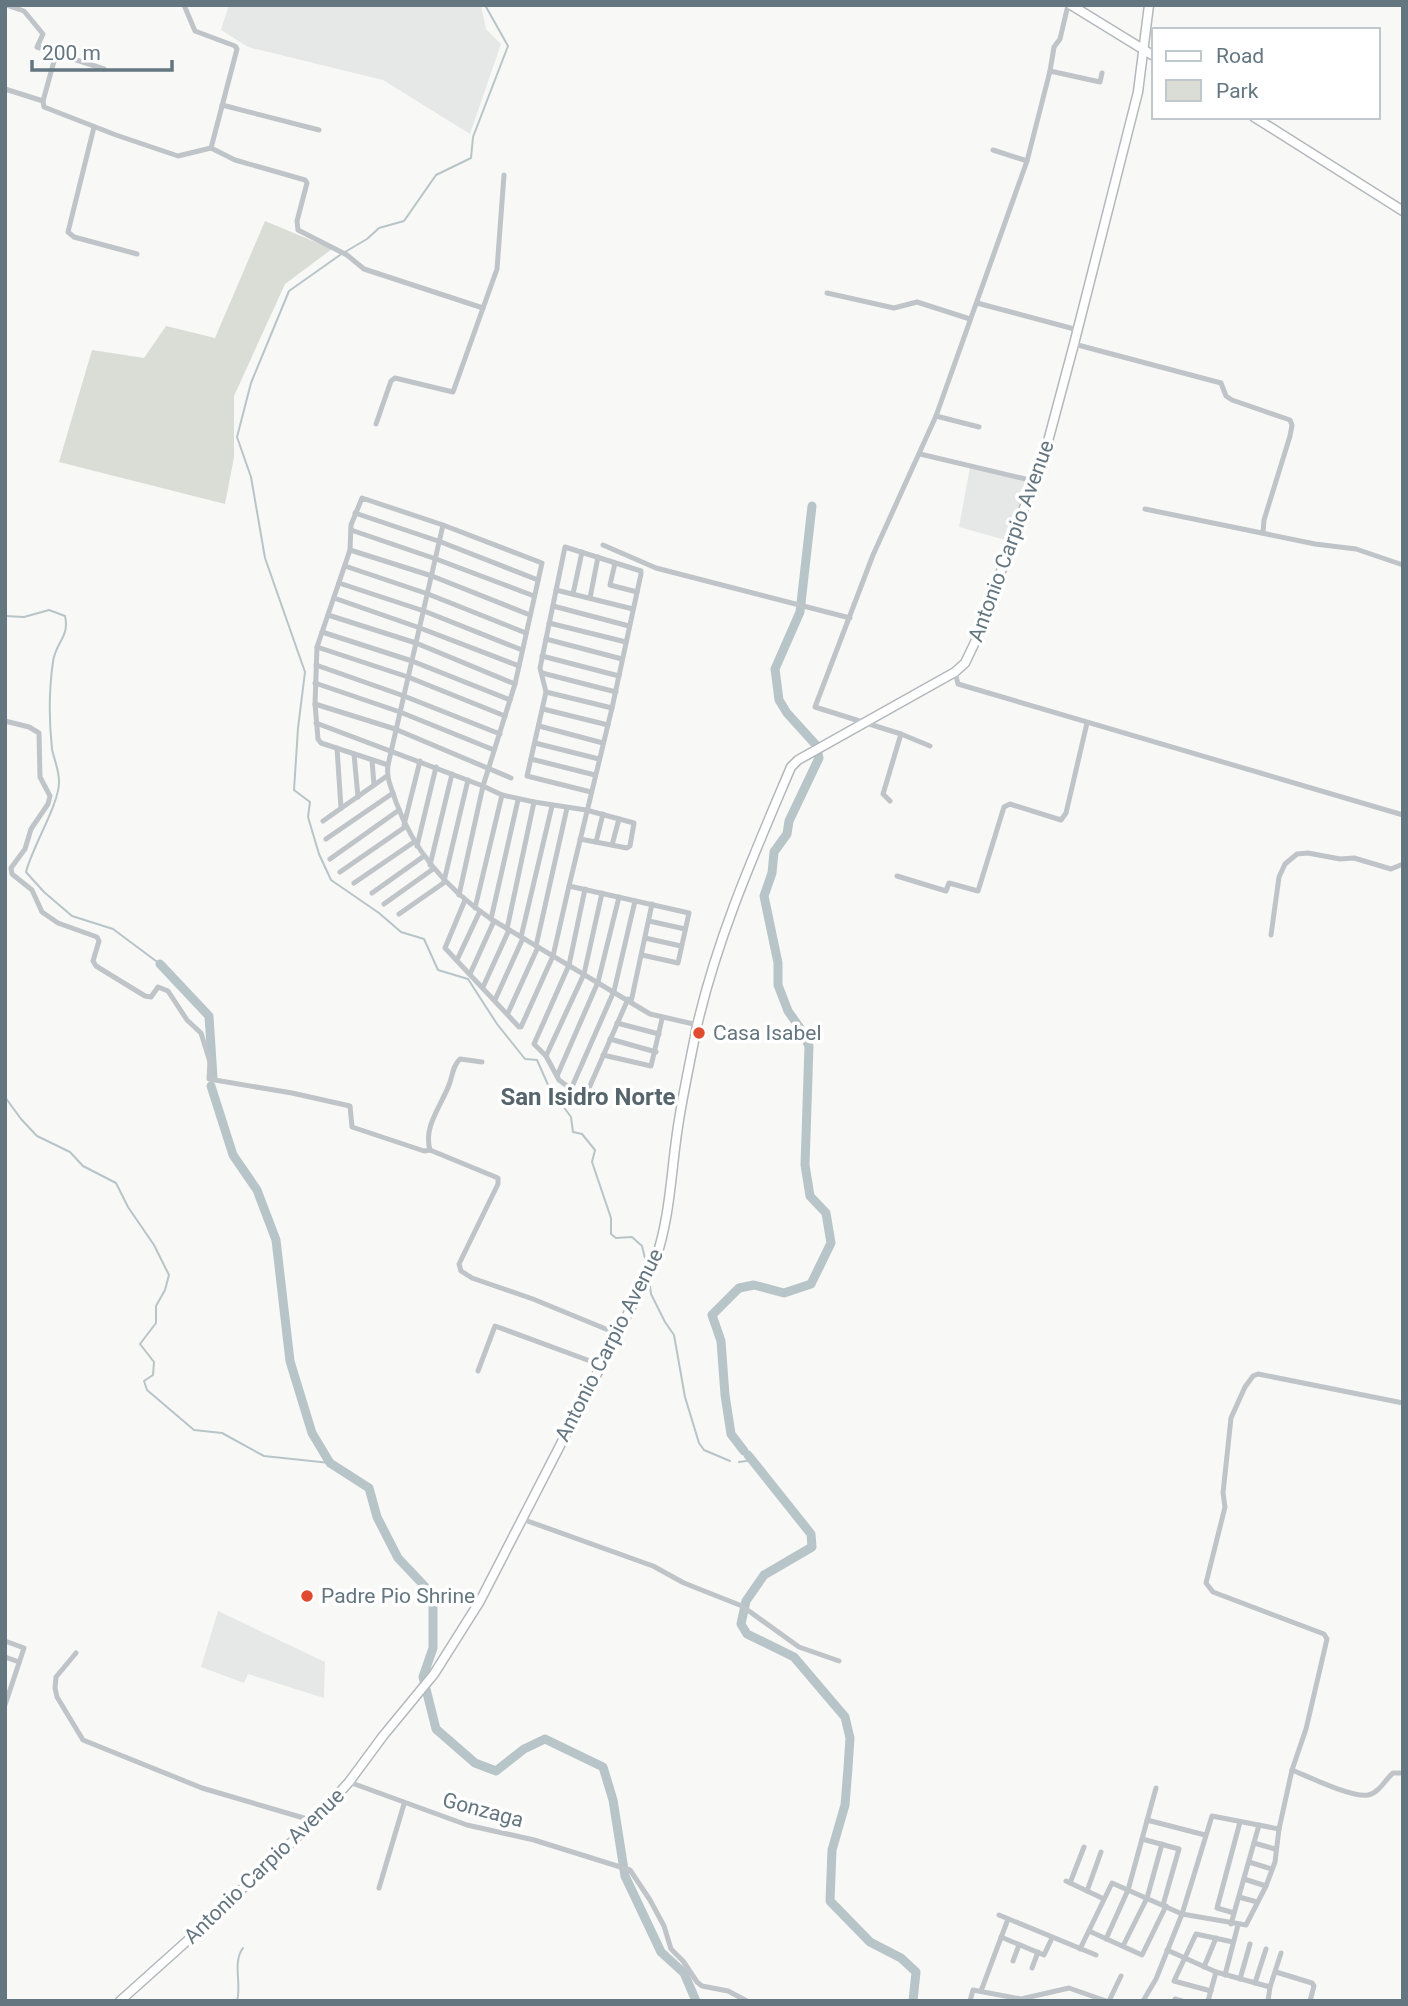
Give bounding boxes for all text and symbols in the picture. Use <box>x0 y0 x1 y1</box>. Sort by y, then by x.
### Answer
scale bar <box>32 28 172 72</box>
legend <box>1152 28 1380 119</box>
text: 200 m <box>42 41 101 65</box>
text: Road <box>1216 44 1264 68</box>
text: Park <box>1216 79 1259 103</box>
street label: Antonio Carpio Avenue <box>963 437 1059 645</box>
place label: Casa Isabel <box>713 1021 822 1045</box>
marker: Casa Isabel <box>691 1025 707 1041</box>
district label: San Isidro Norte <box>500 1083 676 1111</box>
street label: Antonio Carpio Avenue <box>550 1245 668 1445</box>
place label: Padre Pio Shrine <box>321 1584 475 1608</box>
marker: Padre Pio Shrine <box>299 1588 315 1604</box>
street label: Antonio Carpio Avenue <box>179 1783 349 1949</box>
street label: Gonzaga <box>440 1788 526 1832</box>

